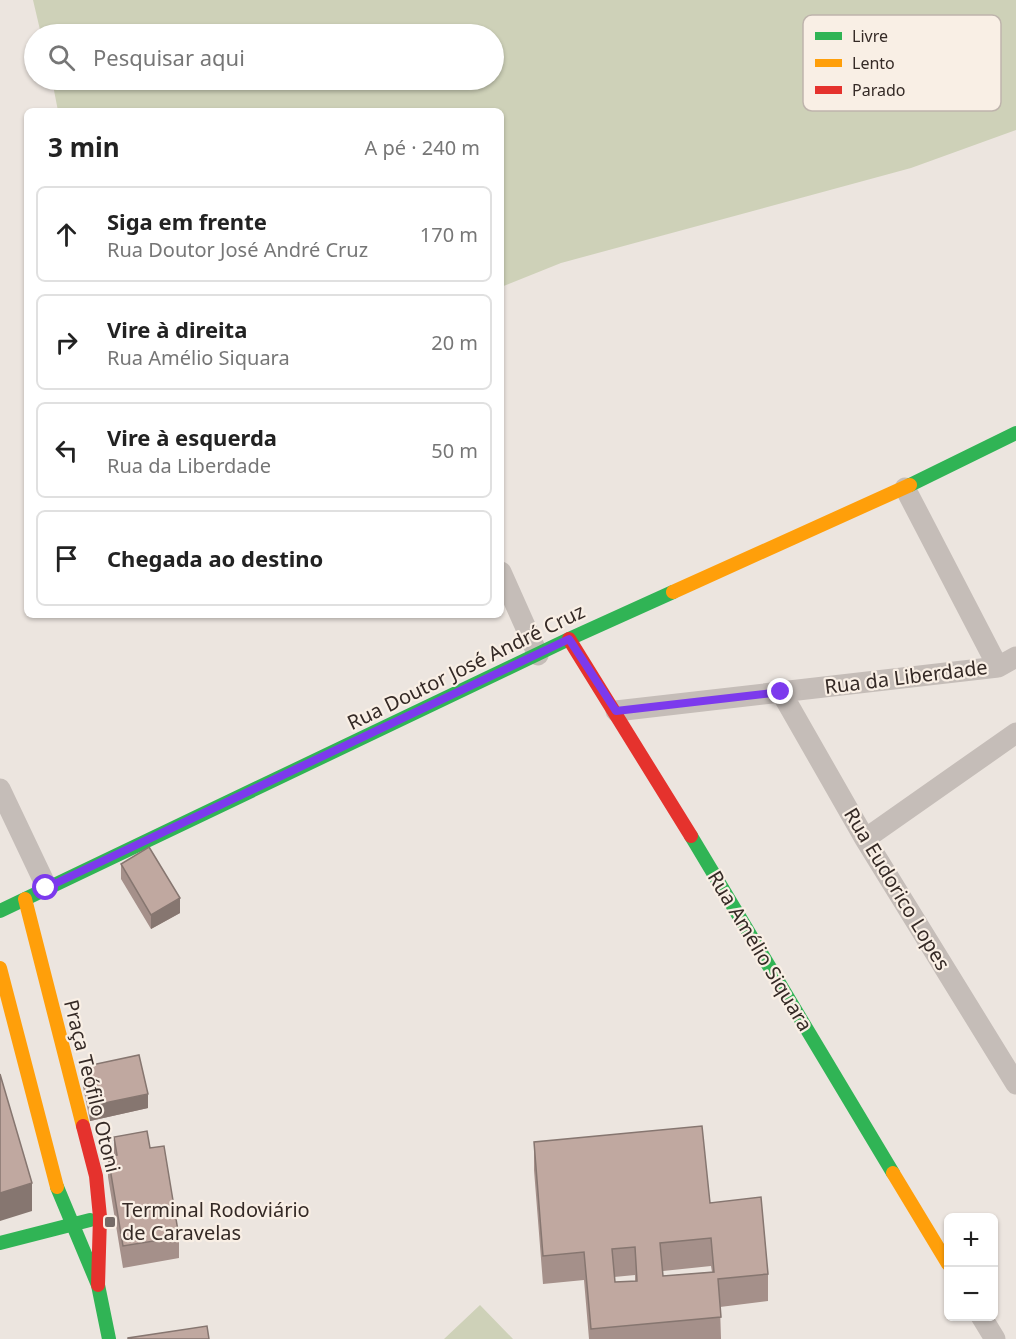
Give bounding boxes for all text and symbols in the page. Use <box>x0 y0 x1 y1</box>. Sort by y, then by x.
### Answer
legend <box>803 15 1001 111</box>
search box <box>24 24 504 90</box>
text: Livre <box>852 25 888 47</box>
icon: search <box>45 41 78 74</box>
text: Pesquisar aqui <box>93 42 245 72</box>
text: Lento <box>852 52 895 74</box>
text: Parado <box>852 79 905 101</box>
text: 3 min <box>48 129 120 165</box>
text: A pé · 240 m <box>364 134 480 161</box>
text: Siga em frente <box>107 206 267 236</box>
icon: ahead <box>50 218 83 251</box>
text: 170 m <box>420 221 478 248</box>
text: Rua Doutor José André Cruz <box>107 236 368 263</box>
text: Vire à direita <box>107 314 247 344</box>
icon: right <box>50 326 83 359</box>
text: 20 m <box>431 329 478 356</box>
text: Rua Amélio Siquara <box>107 344 290 371</box>
text: Vire à esquerda <box>107 422 277 452</box>
icon: left <box>50 434 83 467</box>
text: 50 m <box>431 437 478 464</box>
text: Rua da Liberdade <box>107 452 271 479</box>
icon: arrive <box>50 542 83 575</box>
text: Chegada ao destino <box>107 543 323 573</box>
street label: Rua Doutor José André Cruz <box>343 597 589 736</box>
street label: Rua da Liberdade <box>823 653 989 700</box>
route end <box>767 678 793 704</box>
street label: Rua Eudorico Lopes <box>838 802 957 975</box>
street label: Rua Amélio Siquara <box>702 865 819 1036</box>
route start <box>32 874 58 900</box>
street label: Praça Teófilo Otoni <box>58 997 127 1175</box>
place label: Terminal Rodoviário de Caravelas <box>122 1196 310 1246</box>
map controls <box>944 1213 998 1321</box>
button: + <box>944 1213 998 1267</box>
marker: Terminal Rodoviário de Caravelas <box>103 1215 117 1229</box>
button: − <box>944 1267 998 1321</box>

